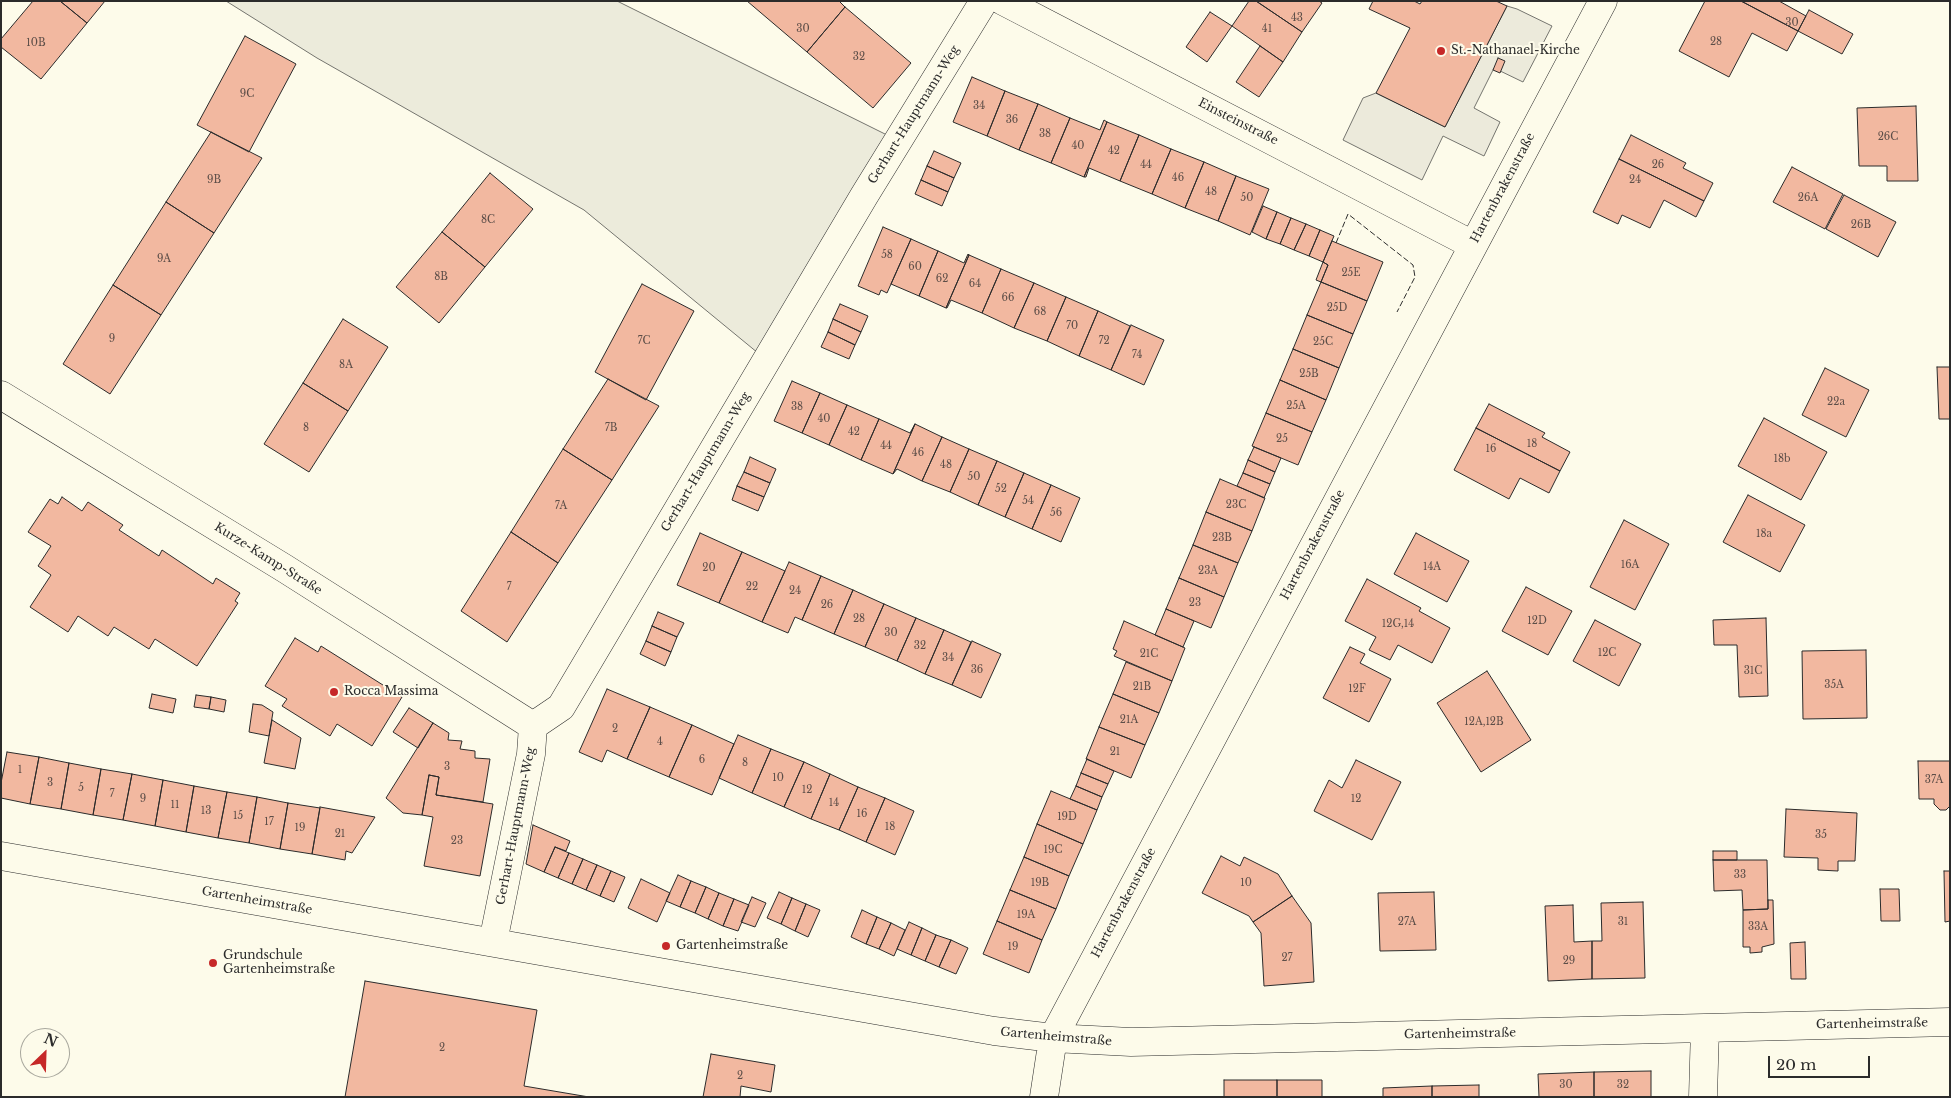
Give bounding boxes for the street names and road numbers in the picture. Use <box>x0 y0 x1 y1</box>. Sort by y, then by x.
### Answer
street label: Gerhart-Hauptmann-Weg <box>865 43 963 187</box>
street label: Einsteinstraße <box>1196 96 1280 148</box>
street label: Hartenbrakenstraße <box>1468 130 1538 246</box>
street label: Gerhart-Hauptmann-Weg <box>659 390 753 534</box>
street label: Hartenbrakenstraße <box>1278 487 1348 603</box>
street label: Kurze-Kamp-Straße <box>212 520 324 598</box>
street label: Gerhart-Hauptmann-Weg <box>494 746 538 906</box>
street label: Hartenbrakenstraße <box>1089 845 1159 961</box>
street label: Gartenheimstraße <box>201 884 313 918</box>
street label: Gartenheimstraße <box>1816 1016 1928 1032</box>
street label: Gartenheimstraße <box>1000 1025 1112 1049</box>
street label: Gartenheimstraße <box>1404 1026 1516 1042</box>

